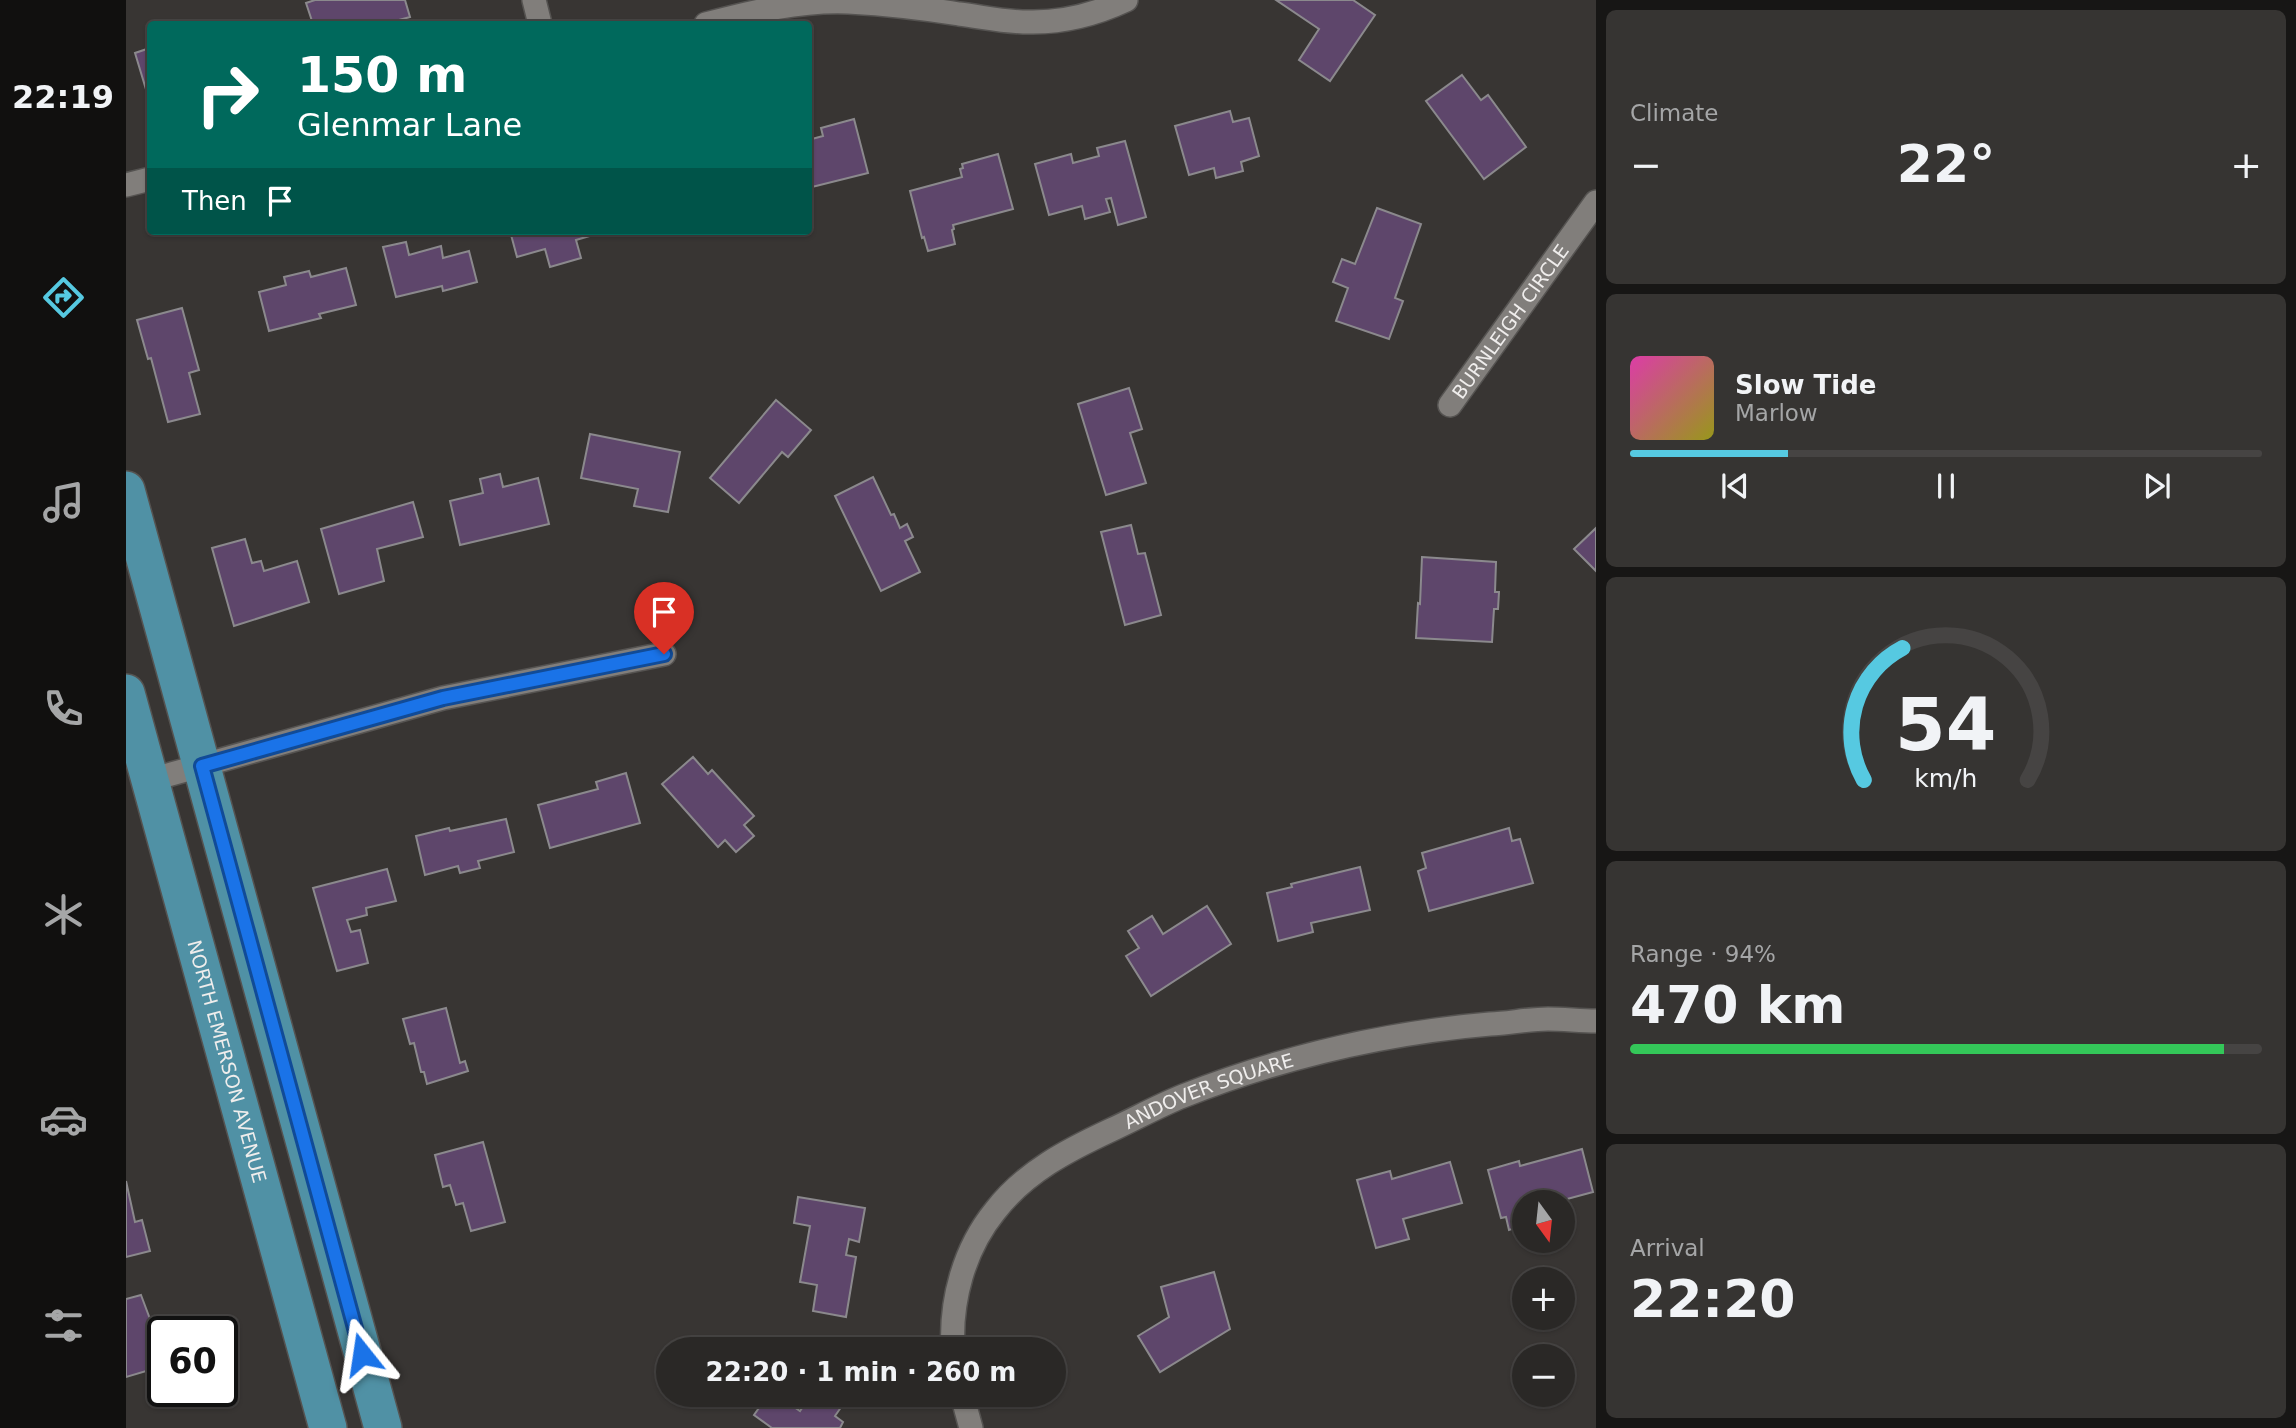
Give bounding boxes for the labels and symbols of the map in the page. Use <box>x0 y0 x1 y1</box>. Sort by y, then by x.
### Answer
street label: BURNLEIGH CIRCLE <box>1447 240 1573 403</box>
pin <box>634 582 694 654</box>
street label: NORTH EMERSON AVENUE <box>183 937 271 1185</box>
street label: ANDOVER SQUARE <box>1120 1049 1296 1133</box>
north arrow <box>1512 1190 1575 1253</box>
speed limit sign: 60 <box>147 1316 238 1407</box>
position arrow <box>325 1317 399 1391</box>

